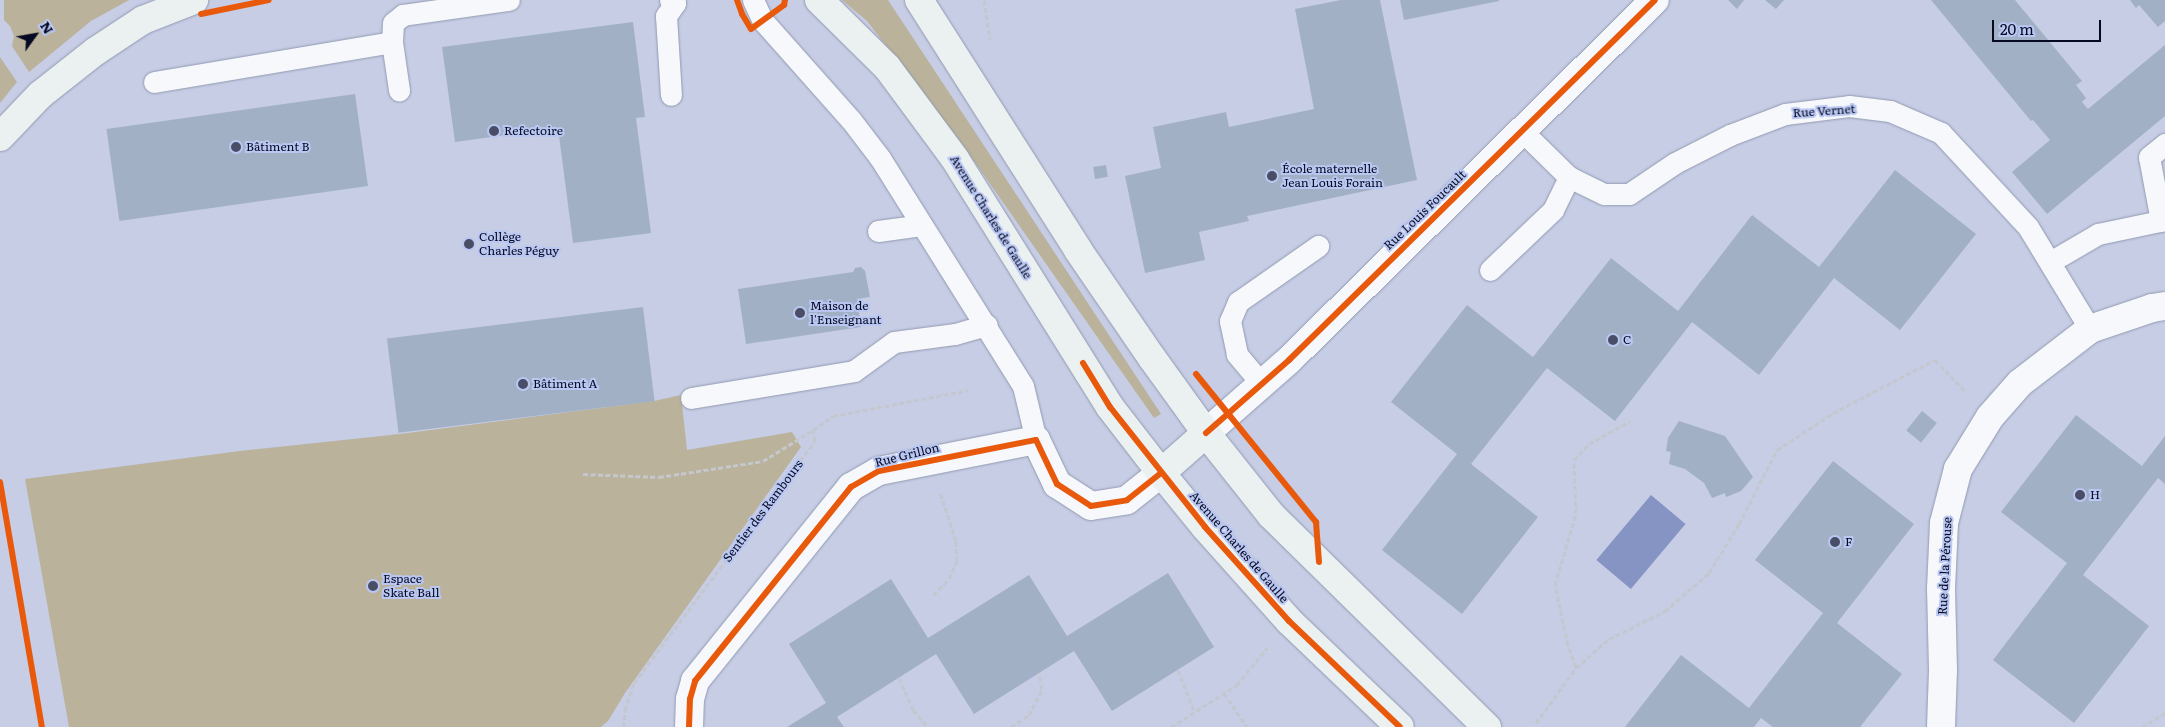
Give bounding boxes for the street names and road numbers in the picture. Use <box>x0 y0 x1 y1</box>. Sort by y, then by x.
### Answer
street label: Rue Vernet <box>1792 102 1856 120</box>
street label: Avenue Charles de Gaulle <box>947 153 1035 281</box>
street label: Rue Louis Foucault <box>1381 167 1469 253</box>
street label: Rue Grillon <box>873 440 941 470</box>
street label: Sentier des Rambours <box>720 457 806 565</box>
street label: Avenue Charles de Gaulle <box>1187 488 1291 606</box>
street label: Rue de la Pérouse <box>1935 517 1955 615</box>

